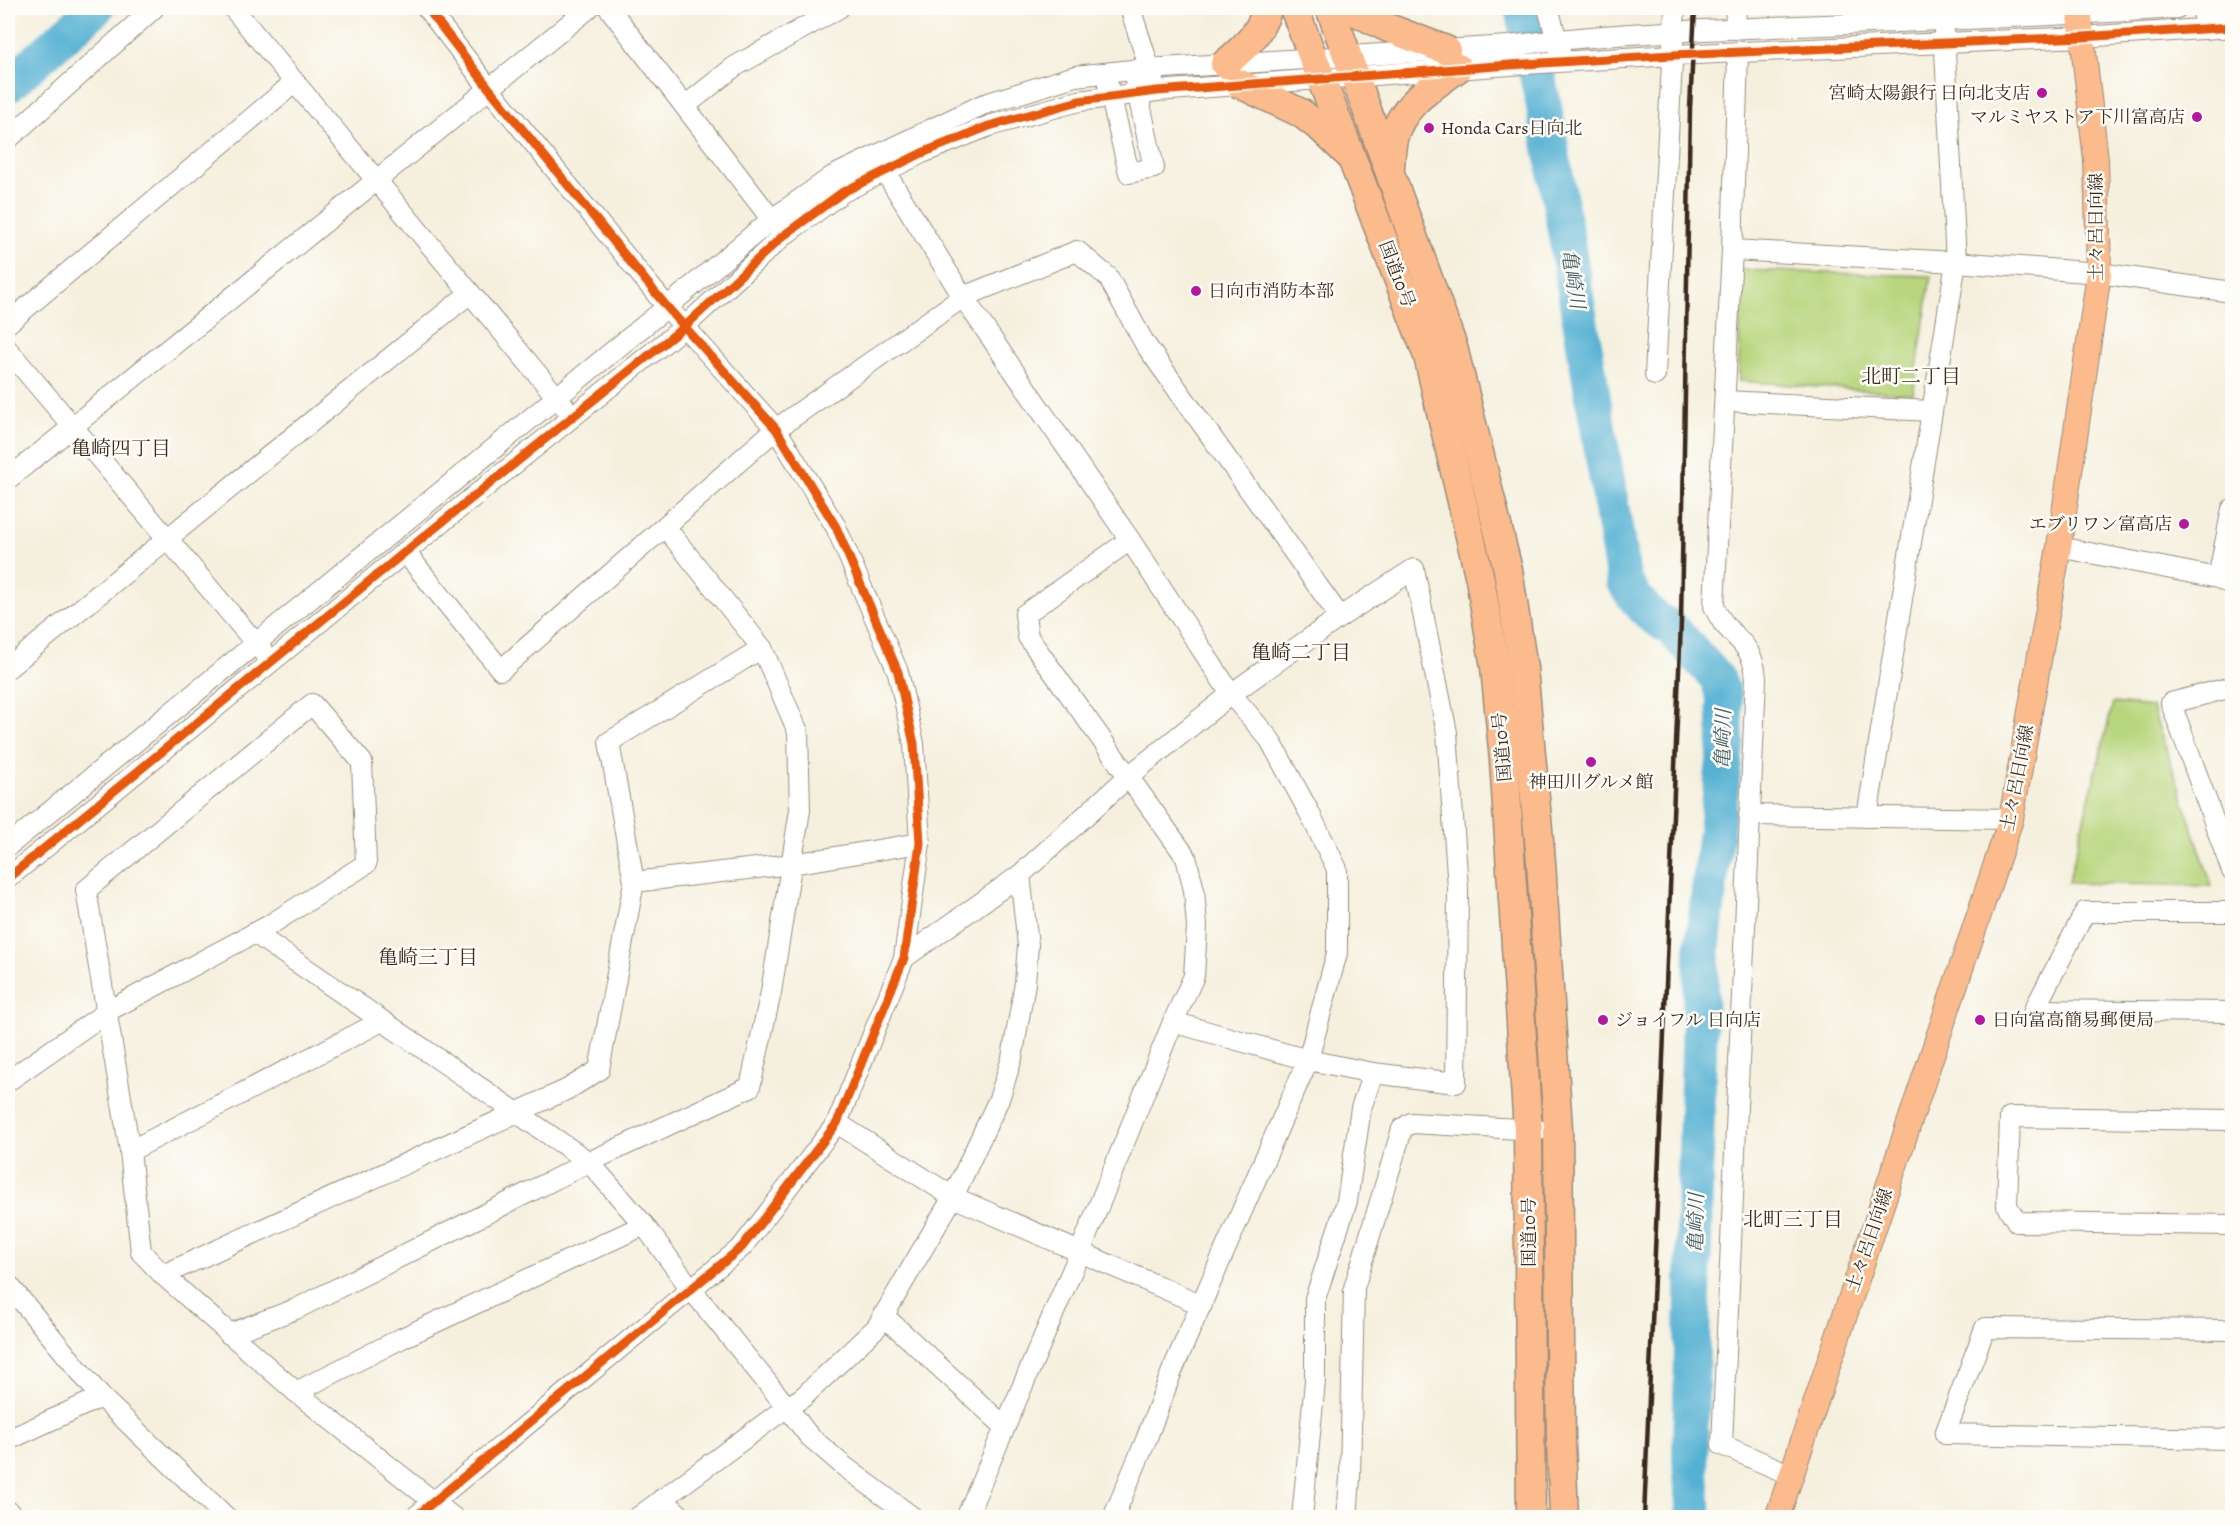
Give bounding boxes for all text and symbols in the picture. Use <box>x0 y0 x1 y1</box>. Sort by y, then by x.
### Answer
place label: 宮崎太陽銀行 日向北支店 <box>1828 81 2030 105</box>
marker: 宮崎太陽銀行 日向北支店 <box>2035 86 2049 100</box>
place label: マルミヤストア下川富高店 <box>1970 105 2185 129</box>
marker: マルミヤストア下川富高店 <box>2190 110 2204 124</box>
place label: Honda Cars日向北 <box>1441 116 1582 140</box>
marker: Honda Cars日向北 <box>1422 121 1436 135</box>
street label: 土々呂日向線 <box>2084 173 2108 281</box>
street label: 国道10号 <box>1373 237 1421 311</box>
water label: 亀崎川 <box>1555 247 1591 313</box>
place label: 日向市消防本部 <box>1208 279 1334 303</box>
marker: 日向市消防本部 <box>1189 284 1203 298</box>
district label: 北町二丁目 <box>1861 363 1961 390</box>
district label: 亀崎四丁目 <box>71 435 171 462</box>
place label: エブリワン富高店 <box>2029 512 2172 536</box>
marker: エブリワン富高店 <box>2177 517 2191 531</box>
district label: 亀崎二丁目 <box>1251 639 1351 666</box>
water label: 亀崎川 <box>1709 707 1737 769</box>
street label: 国道10号 <box>1487 711 1517 783</box>
street label: 土々呂日向線 <box>1995 723 2039 833</box>
marker: 神田川グルメ館 <box>1584 755 1598 769</box>
place label: 神田川グルメ館 <box>1529 770 1653 794</box>
district label: 亀崎三丁目 <box>378 944 478 971</box>
place label: ジョイフル 日向店 <box>1615 1008 1761 1032</box>
place label: 日向富高簡易郵便局 <box>1992 1008 2154 1032</box>
marker: ジョイフル 日向店 <box>1596 1013 1610 1027</box>
marker: 日向富高簡易郵便局 <box>1973 1013 1987 1027</box>
street label: 土々呂日向線 <box>1840 1185 1898 1295</box>
water label: 亀崎川 <box>1682 1191 1710 1253</box>
street label: 国道10号 <box>1517 1197 1541 1267</box>
district label: 北町三丁目 <box>1743 1206 1843 1233</box>

